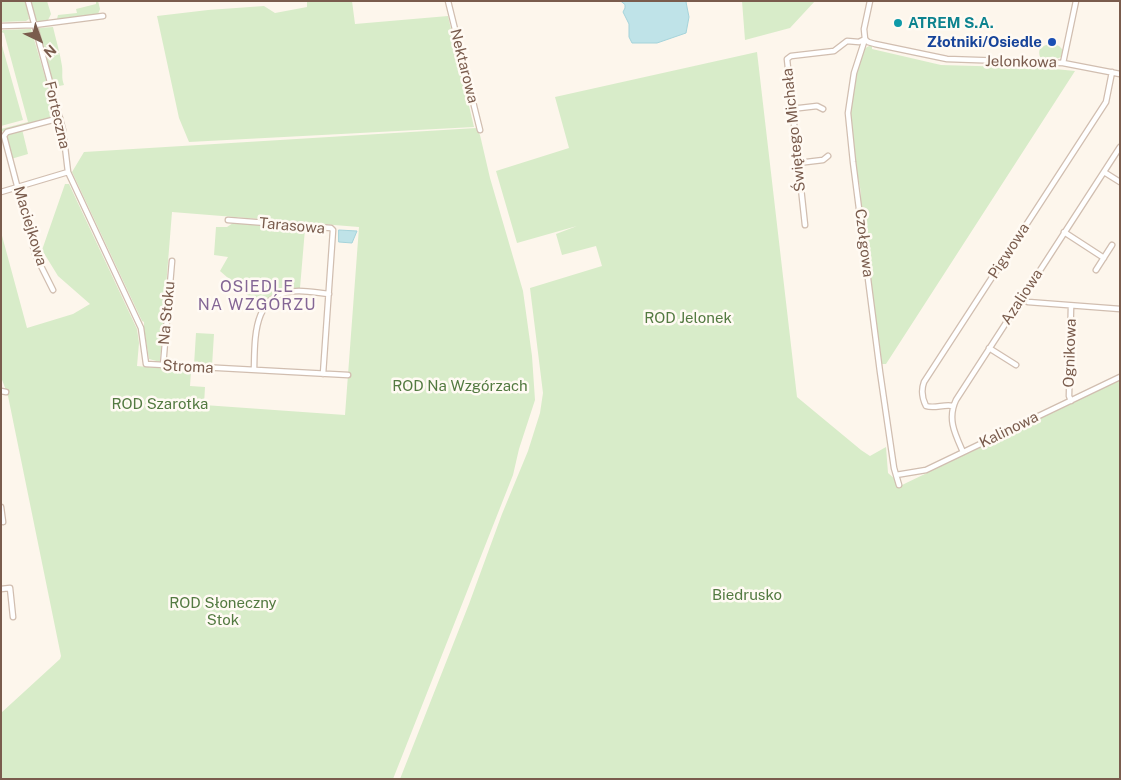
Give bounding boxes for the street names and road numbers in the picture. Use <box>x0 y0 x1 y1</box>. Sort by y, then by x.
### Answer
street label: Nektarowa <box>446 27 482 105</box>
street label: Jelonkowa <box>985 52 1057 72</box>
street label: Świętego Michała <box>779 67 809 193</box>
street label: Forteczna <box>40 79 74 151</box>
street label: Maciejkowa <box>9 184 51 268</box>
street label: Czołgowa <box>851 208 877 278</box>
street label: Tarasowa <box>258 214 326 238</box>
street label: Pigwowa <box>984 220 1034 282</box>
street label: Azaliowa <box>997 266 1047 328</box>
street label: Na Stoku <box>155 280 179 346</box>
street label: Ognikowa <box>1060 318 1080 388</box>
street label: Stroma <box>162 357 214 377</box>
street label: Kalinowa <box>977 408 1041 452</box>

